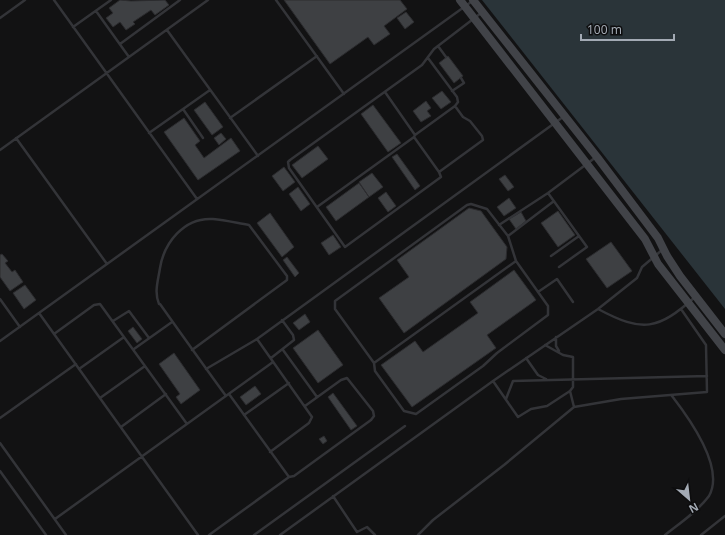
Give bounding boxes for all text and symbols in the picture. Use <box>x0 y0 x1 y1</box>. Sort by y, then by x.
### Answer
scale bar <box>581 16 674 42</box>
text: 100 m <box>587 21 622 38</box>
north arrow <box>669 479 709 519</box>
text: N <box>686 500 701 517</box>

